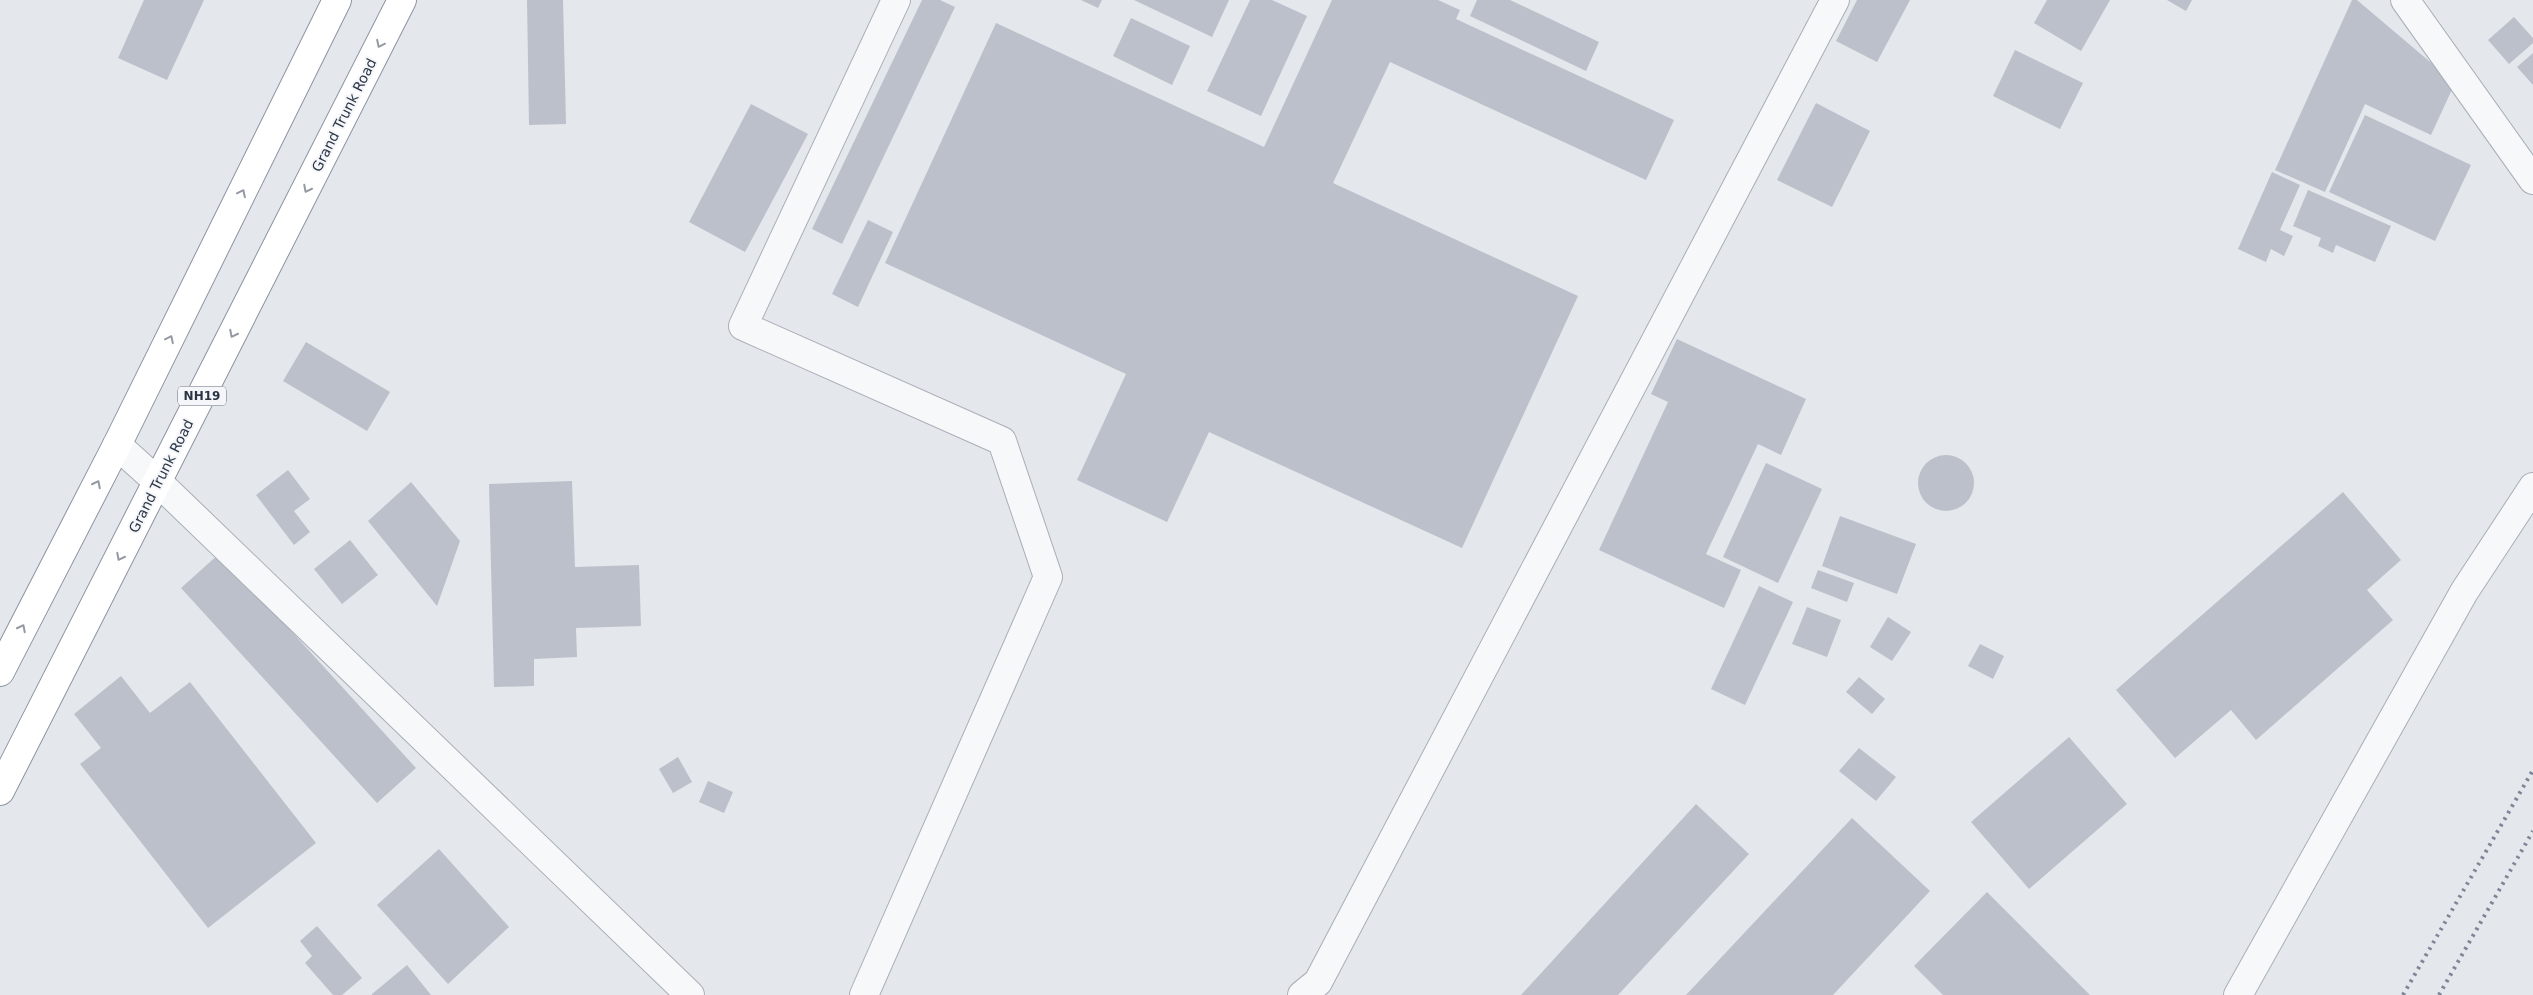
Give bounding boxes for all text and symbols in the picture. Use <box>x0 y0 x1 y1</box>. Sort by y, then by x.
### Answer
one-way arrow <box>376 39 386 48</box>
street label: Grand Trunk Road <box>308 56 380 174</box>
one-way arrow <box>303 184 313 193</box>
one-way arrow <box>235 189 246 198</box>
one-way arrow <box>229 329 239 338</box>
one-way arrow <box>163 335 174 344</box>
road number: NH19 <box>178 386 226 406</box>
street label: Grand Trunk Road <box>125 417 197 535</box>
one-way arrow <box>91 480 101 489</box>
one-way arrow <box>116 551 126 560</box>
one-way arrow <box>16 625 26 634</box>

